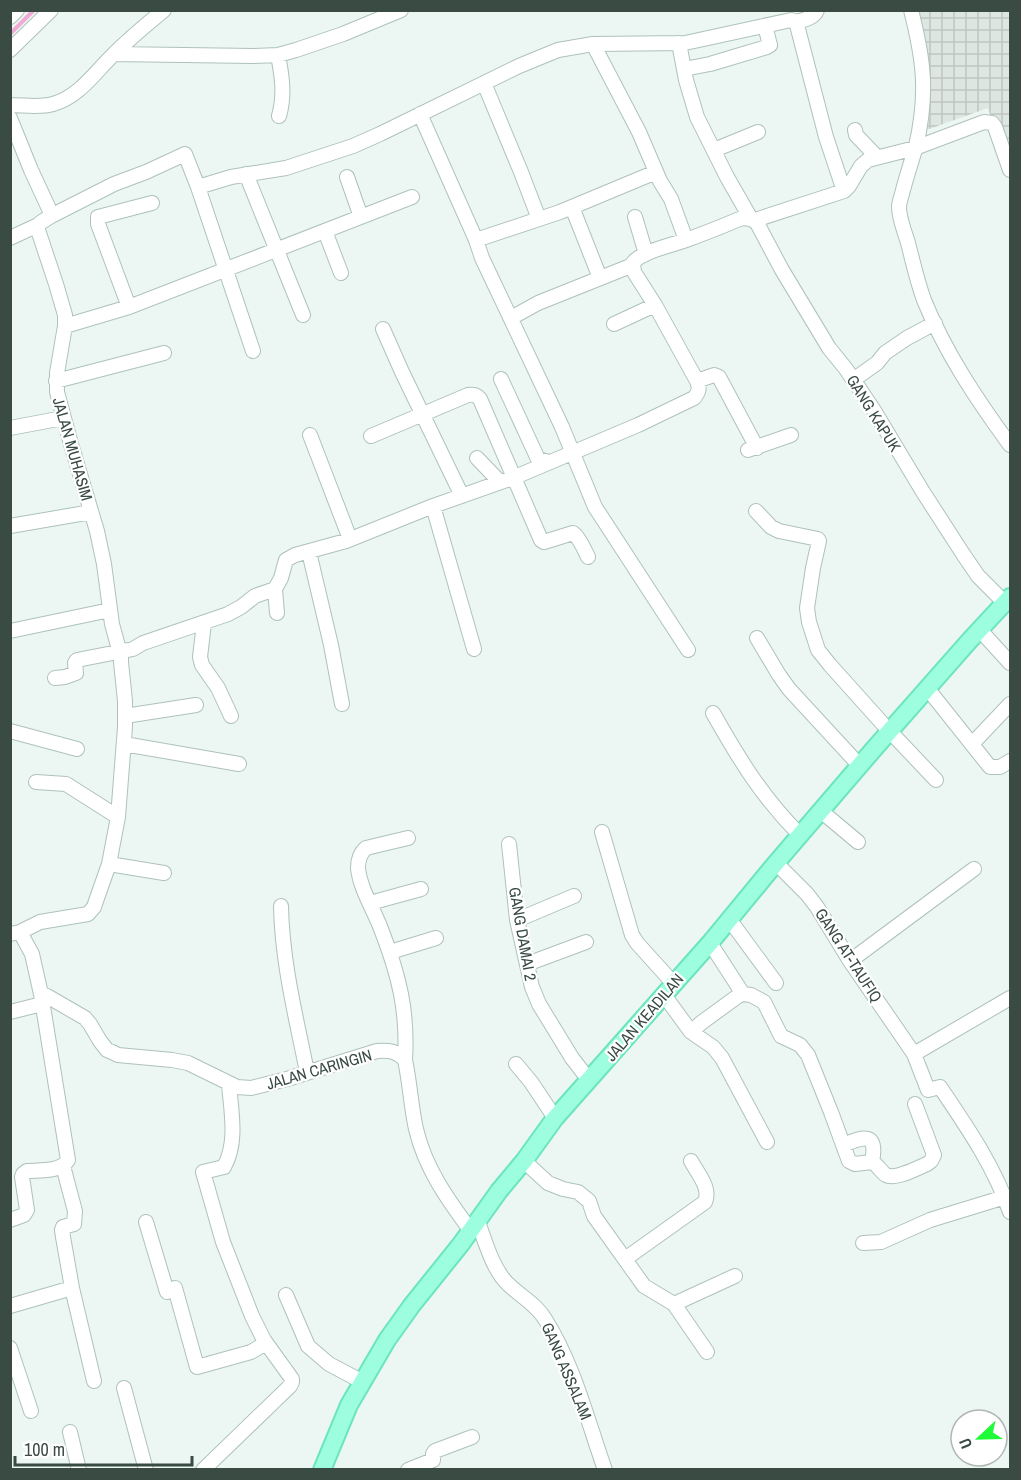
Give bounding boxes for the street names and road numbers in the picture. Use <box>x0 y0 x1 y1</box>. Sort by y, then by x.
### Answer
street label: GANG KAPUK <box>842 370 906 456</box>
street label: JALAN MUHASIM <box>48 395 98 503</box>
street label: GANG DAMAI 2 <box>504 885 542 983</box>
street label: GANG AT-TAUFIQ <box>810 904 888 1006</box>
street label: JALAN KEADILAN <box>600 969 688 1065</box>
street label: JALAN CARINGIN <box>264 1043 374 1095</box>
street label: GANG ASSALAM <box>537 1319 597 1423</box>

